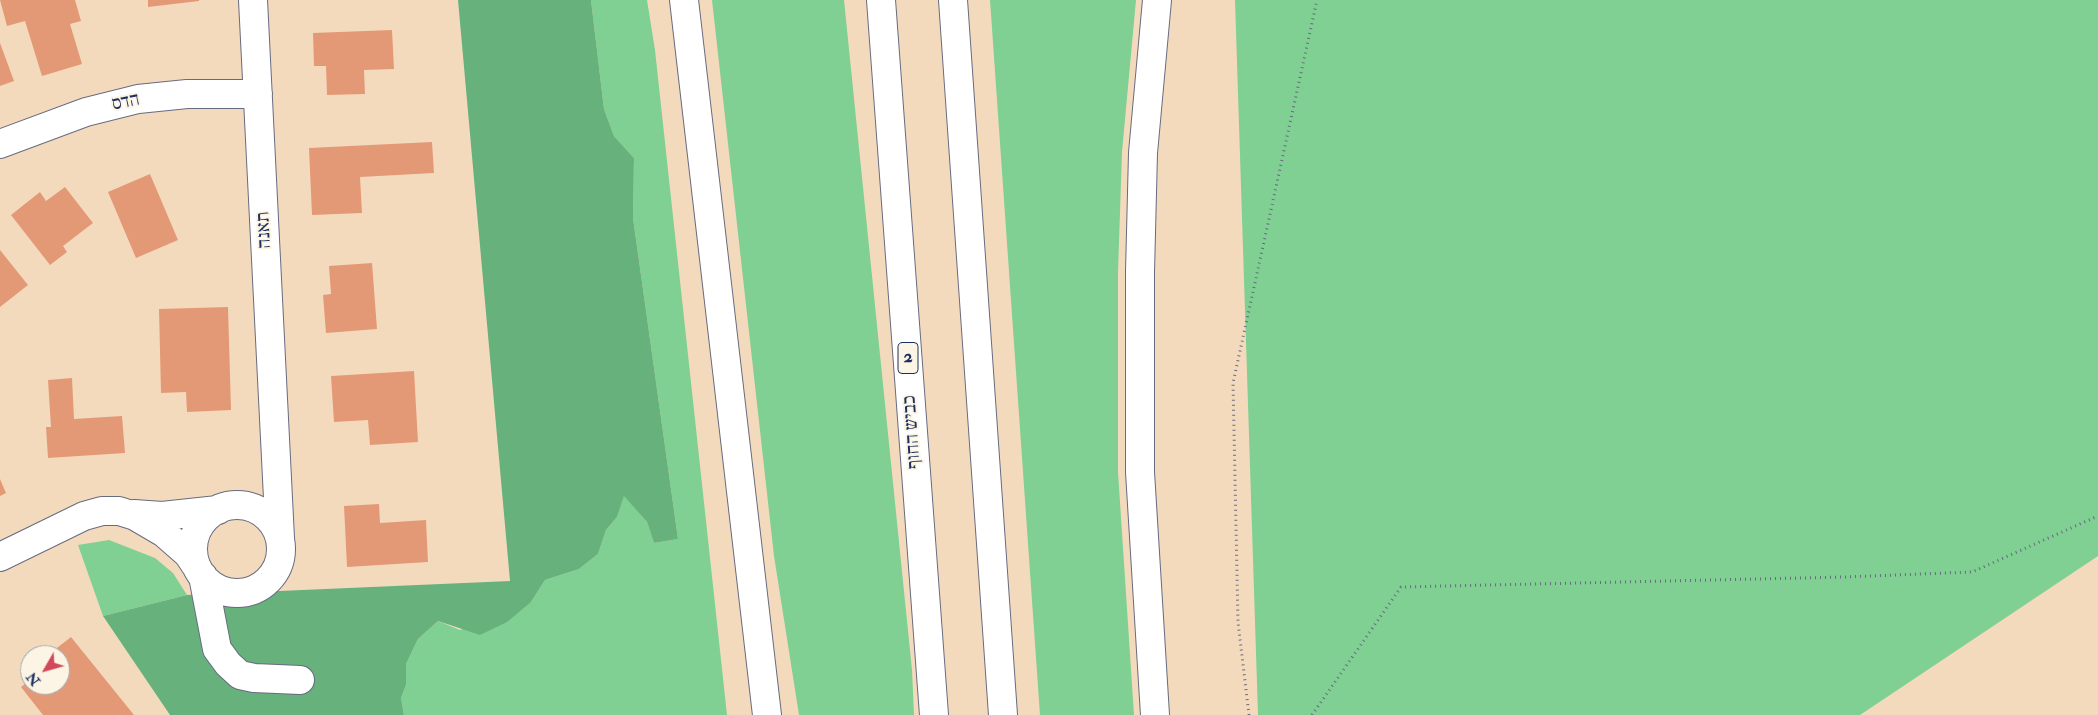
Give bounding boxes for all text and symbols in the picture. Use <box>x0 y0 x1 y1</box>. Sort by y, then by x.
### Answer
street label: הדס <box>110 89 142 117</box>
street label: תאנה <box>253 211 277 249</box>
road number: 2 <box>898 342 918 373</box>
street label: כביש החוף <box>899 394 927 470</box>
north arrow <box>20 645 70 695</box>
text: N <box>23 669 44 689</box>

